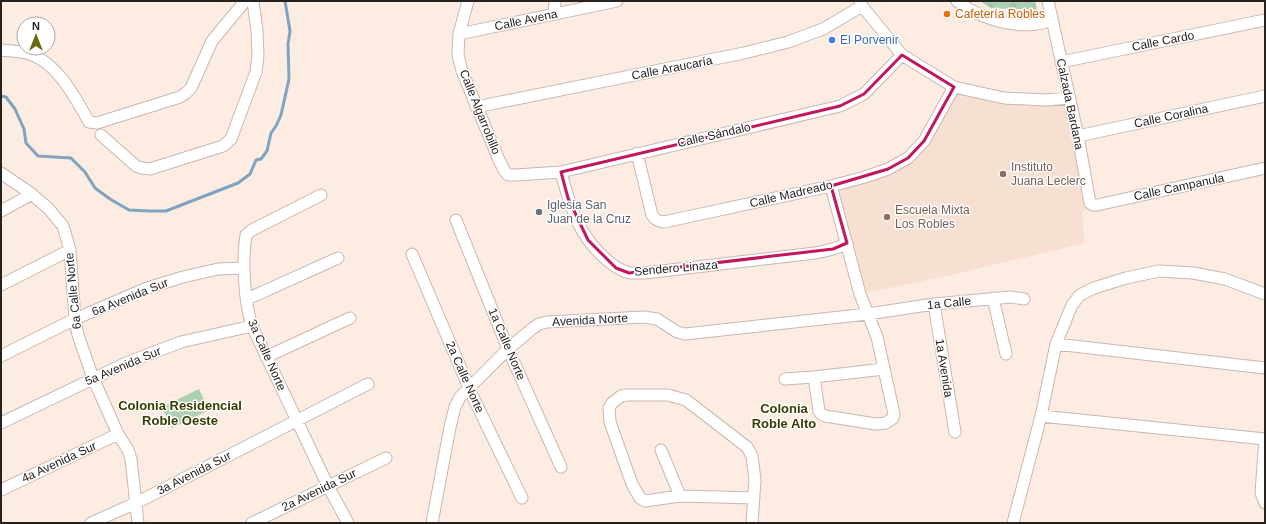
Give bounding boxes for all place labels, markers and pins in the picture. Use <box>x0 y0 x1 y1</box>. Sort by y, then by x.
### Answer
place label: Cafetería Robles <box>955 7 1045 21</box>
marker: Cafetería Robles <box>942 9 952 19</box>
place label: El Porvenir <box>840 33 899 47</box>
marker: El Porvenir <box>827 35 837 45</box>
place label: Instituto Juana Leclerc <box>1011 160 1086 188</box>
marker: Instituto Juana Leclerc <box>998 169 1008 179</box>
place label: Iglesia San Juan de la Cruz <box>547 198 631 226</box>
place label: Escuela Mixta Los Robles <box>895 203 970 231</box>
marker: Iglesia San Juan de la Cruz <box>534 207 544 217</box>
marker: Escuela Mixta Los Robles <box>882 212 892 222</box>

